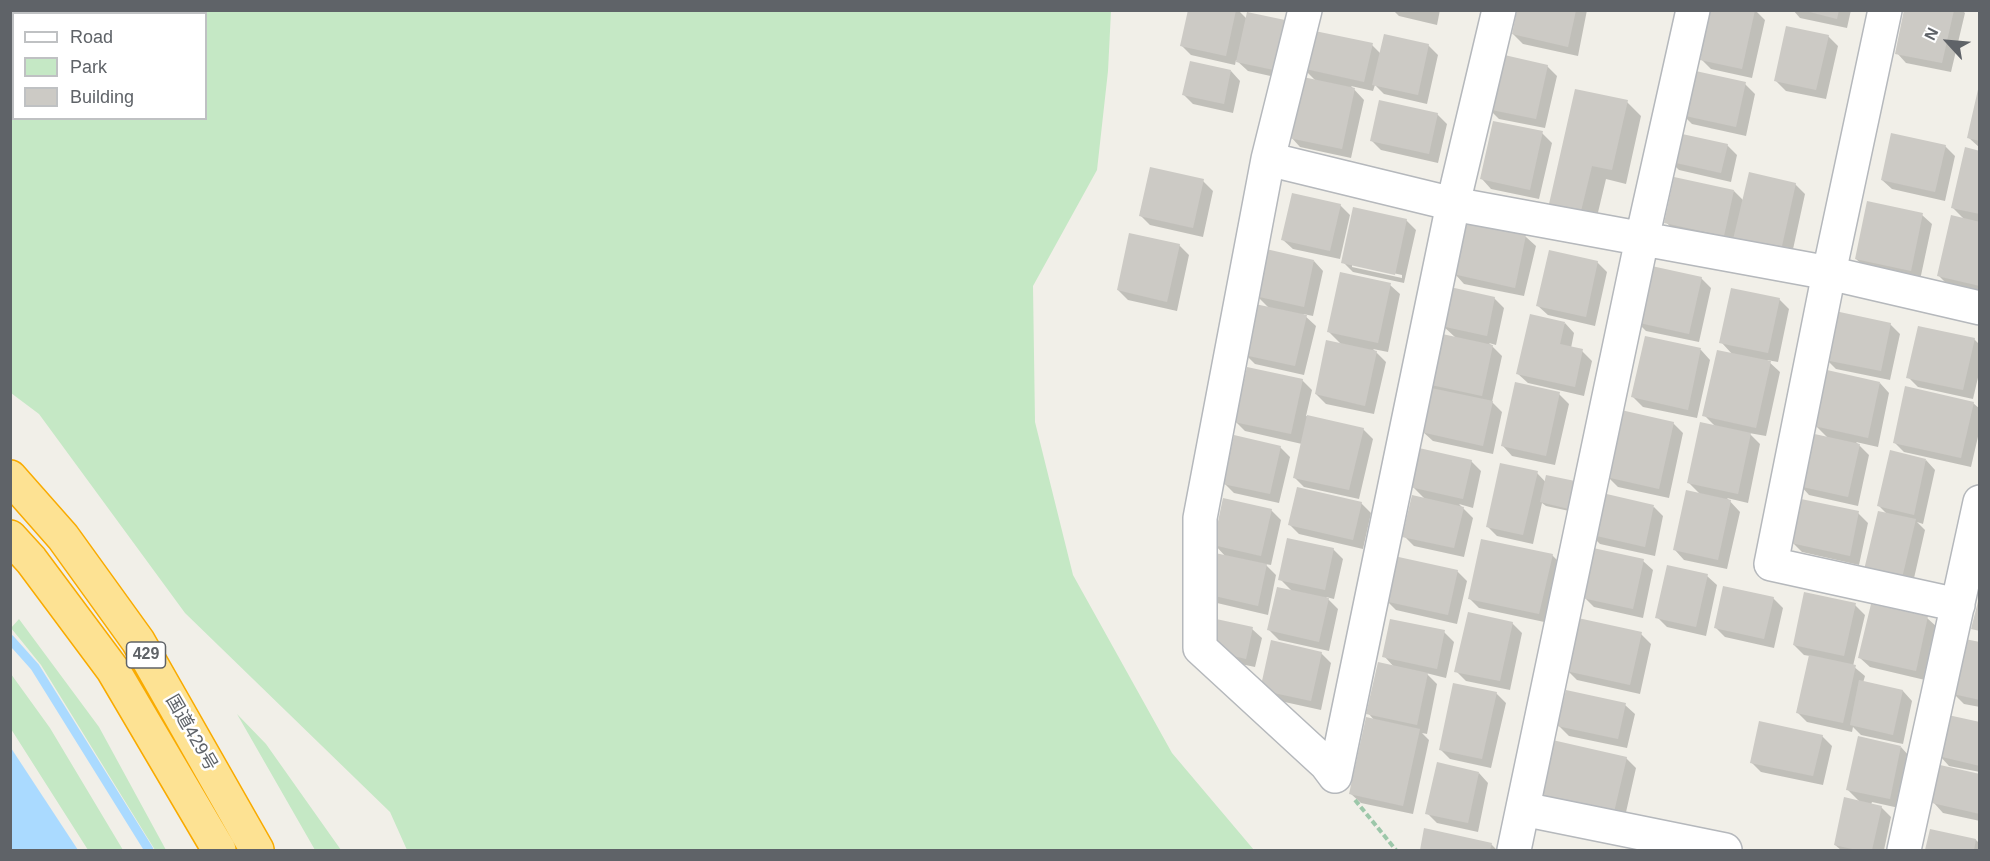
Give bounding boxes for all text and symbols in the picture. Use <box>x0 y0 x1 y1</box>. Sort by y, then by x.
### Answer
legend <box>12 12 207 120</box>
north arrow <box>1918 12 1978 72</box>
text: N <box>1921 25 1942 43</box>
text: Road <box>70 27 113 47</box>
text: Park <box>70 57 107 77</box>
text: Building <box>70 87 134 107</box>
road number: 429 <box>126 642 166 668</box>
street label: 国道429号 <box>161 691 221 775</box>

